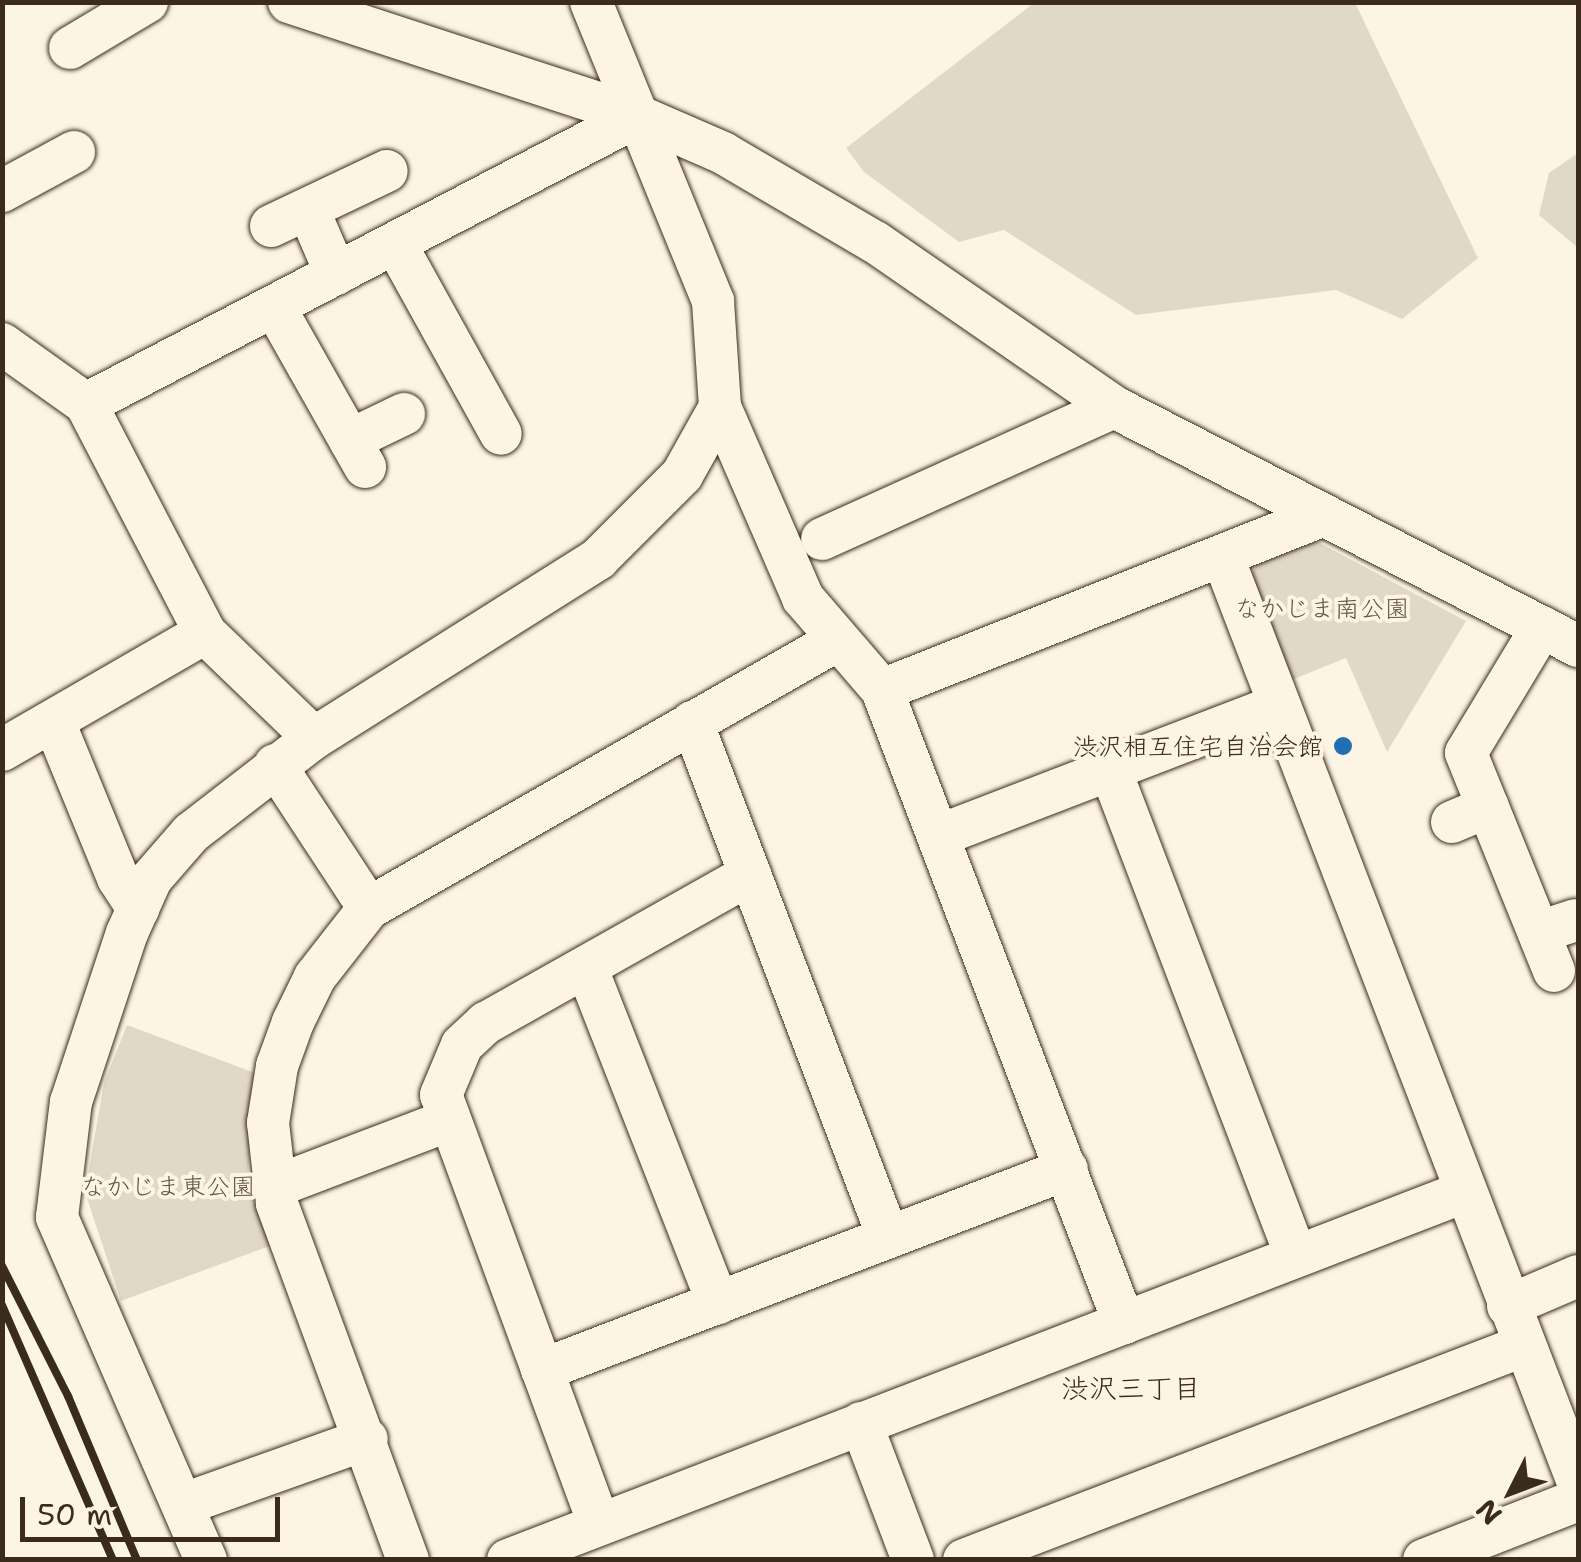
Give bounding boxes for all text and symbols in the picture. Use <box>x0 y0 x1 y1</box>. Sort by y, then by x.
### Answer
park label: なかじま南公園 <box>1235 593 1409 623</box>
place label: 渋沢相互住宅自治会館 <box>1073 731 1323 761</box>
marker: 渋沢相互住宅自治会館 <box>1332 735 1354 757</box>
park label: なかじま東公園 <box>81 1171 255 1201</box>
district label: 渋沢三丁目 <box>1061 1371 1201 1405</box>
north arrow <box>1461 1442 1561 1542</box>
scale bar <box>25 1477 285 1539</box>
text: N <box>1467 1491 1510 1533</box>
text: 50 m <box>37 1494 112 1535</box>

